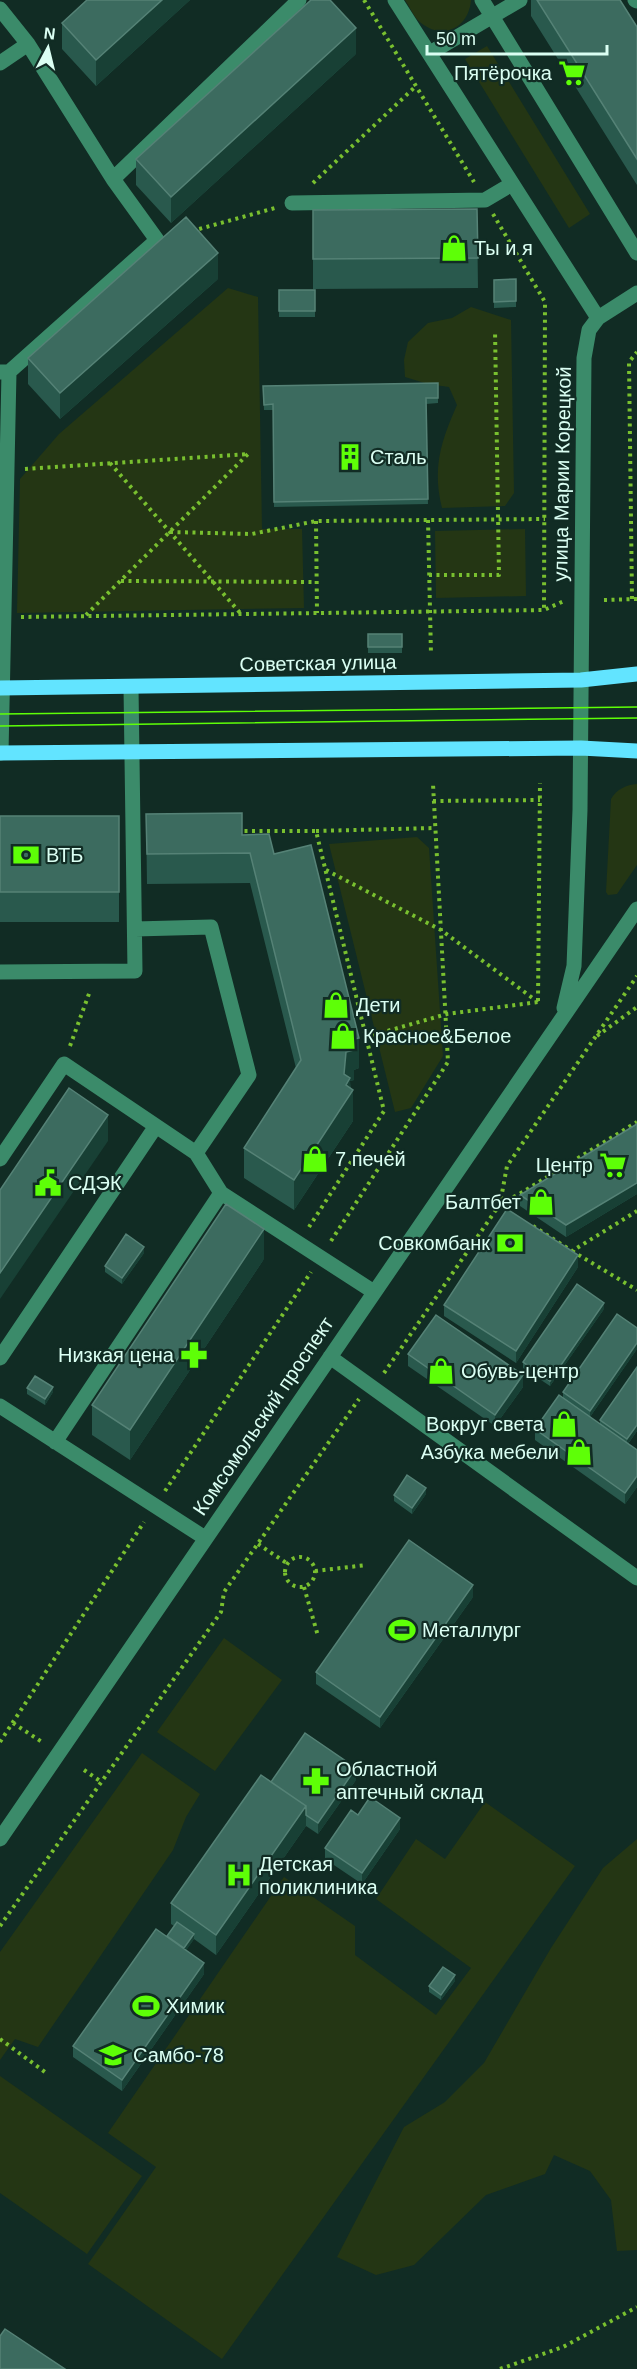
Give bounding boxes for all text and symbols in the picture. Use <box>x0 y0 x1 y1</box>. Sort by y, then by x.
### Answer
north arrow <box>18 18 78 78</box>
scale bar <box>427 18 607 56</box>
text: N <box>43 24 57 43</box>
text: 50 m <box>436 29 476 49</box>
supermarket icon: Пятёрочка <box>557 58 587 88</box>
place label: Пятёрочка <box>454 62 553 84</box>
shop icon: Ты и я <box>439 233 469 263</box>
place label: Ты и я <box>474 237 533 259</box>
street label: улица Марии Корецкой <box>549 366 575 582</box>
building icon: Сталь <box>335 442 365 472</box>
place label: Сталь <box>370 446 427 468</box>
street label: Советская улица <box>239 651 398 675</box>
bank icon: ВТБ <box>11 840 41 870</box>
place label: ВТБ <box>46 844 83 866</box>
shop icon: Дети <box>321 990 351 1020</box>
place label: Дети <box>356 994 400 1016</box>
shop icon: Красное&Белое <box>328 1021 358 1051</box>
place label: Красное&Белое <box>363 1025 511 1047</box>
shop icon: 7 печей <box>300 1144 330 1174</box>
place label: 7 печей <box>335 1148 406 1170</box>
supermarket icon: Центр <box>598 1150 628 1180</box>
place label: Центр <box>536 1154 593 1176</box>
public building icon: СДЭК <box>33 1168 63 1198</box>
place label: СДЭК <box>68 1172 122 1194</box>
shop icon: Балтбет <box>526 1187 556 1217</box>
place label: Балтбет <box>445 1191 521 1213</box>
bank icon: Совкомбанк <box>495 1228 525 1258</box>
place label: Совкомбанк <box>378 1232 490 1254</box>
street label: Комсомольский проспект <box>188 1313 338 1519</box>
pharmacy icon: Низкая цена <box>179 1340 209 1370</box>
place label: Низкая цена <box>58 1344 175 1366</box>
shop icon: Обувь-центр <box>426 1356 456 1386</box>
place label: Обувь-центр <box>461 1360 579 1382</box>
shop icon: Вокруг света <box>549 1409 579 1439</box>
place label: Вокруг света <box>426 1413 545 1435</box>
shop icon: Азбука мебели <box>564 1437 594 1467</box>
place label: Азбука мебели <box>421 1441 559 1463</box>
sports icon: Металлург <box>387 1615 417 1645</box>
place label: Металлург <box>422 1619 521 1641</box>
place label: Областной аптечный склад <box>336 1758 484 1803</box>
pharmacy icon: Областной аптечный склад <box>301 1766 331 1796</box>
place label: Детская поликлиника <box>259 1853 379 1898</box>
hospital icon: Детская поликлиника <box>224 1860 254 1890</box>
sports icon: Химик <box>131 1991 161 2021</box>
place label: Химик <box>166 1995 224 2017</box>
school or university icon: Самбо-78 <box>98 2040 128 2070</box>
place label: Самбо-78 <box>133 2044 224 2066</box>

